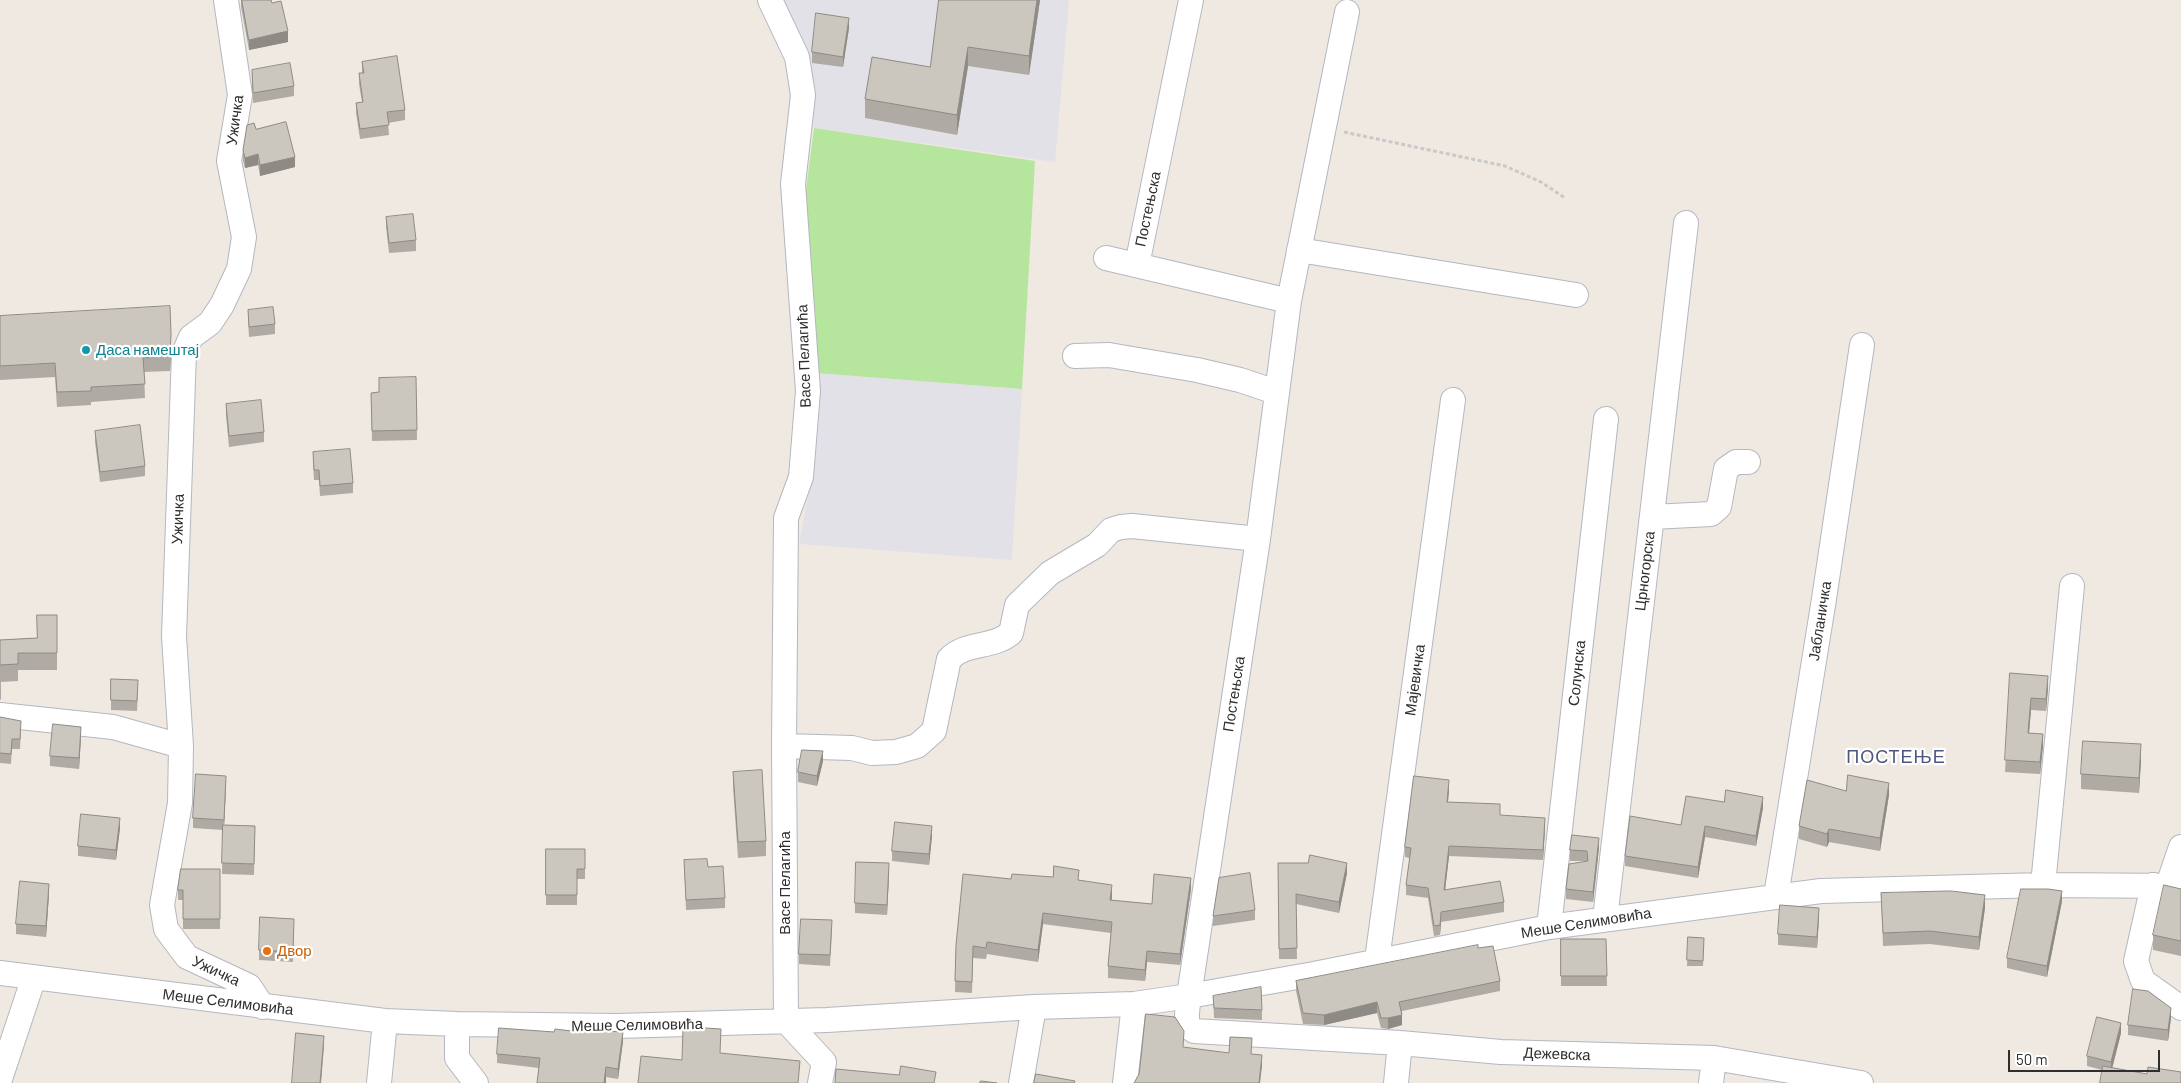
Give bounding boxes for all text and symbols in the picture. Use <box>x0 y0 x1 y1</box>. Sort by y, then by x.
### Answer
street label: Ужичка <box>223 94 247 146</box>
street label: Постењска <box>1131 170 1165 248</box>
street label: Васе Пелагића <box>793 304 815 408</box>
place label: Даса намештај <box>96 341 199 359</box>
marker: Даса намештај <box>80 344 92 356</box>
street label: Ужичка <box>168 493 188 545</box>
street label: Црногорска <box>1631 530 1659 612</box>
street label: Јабланичка <box>1805 580 1835 662</box>
street label: Солунска <box>1565 639 1589 707</box>
street label: Мајевичка <box>1401 643 1429 717</box>
street label: Постењска <box>1219 655 1249 733</box>
district label: ПОСТЕЊЕ <box>1845 746 1947 768</box>
street label: Васе Пелагића <box>776 831 794 935</box>
street label: Меше Селимовића <box>1519 904 1653 942</box>
place label: Двор <box>277 942 312 960</box>
marker: Двор <box>261 945 273 957</box>
street label: Ужичка <box>189 952 243 990</box>
street label: Меше Селимовића <box>161 985 295 1019</box>
street label: Меше Селимовића <box>571 1015 703 1035</box>
scale bar <box>2011 1040 2164 1072</box>
street label: Дежевска <box>1523 1044 1591 1064</box>
text: 50 m <box>2016 1050 2048 1068</box>

